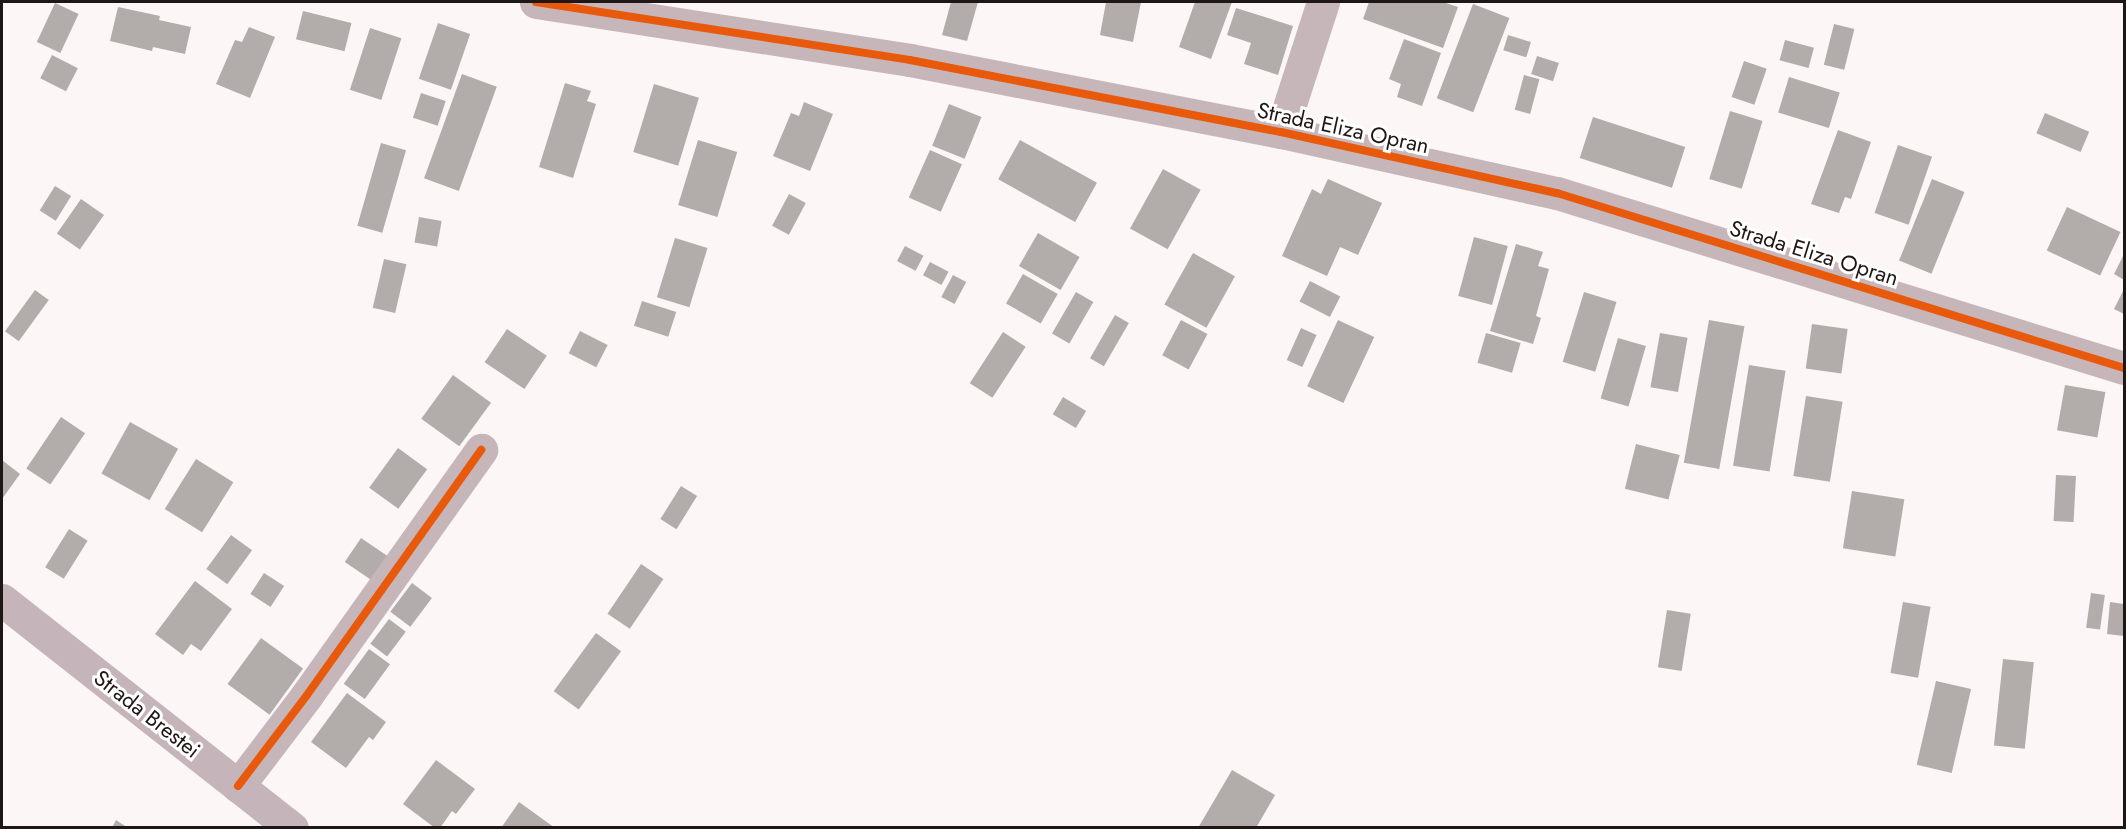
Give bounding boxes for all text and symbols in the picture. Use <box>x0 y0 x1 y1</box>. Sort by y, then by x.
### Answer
street label: Strada Eliza Opran <box>1255 97 1431 159</box>
street label: Strada Eliza Opran <box>1726 215 1902 291</box>
street label: Strada Brestei <box>89 664 205 764</box>

